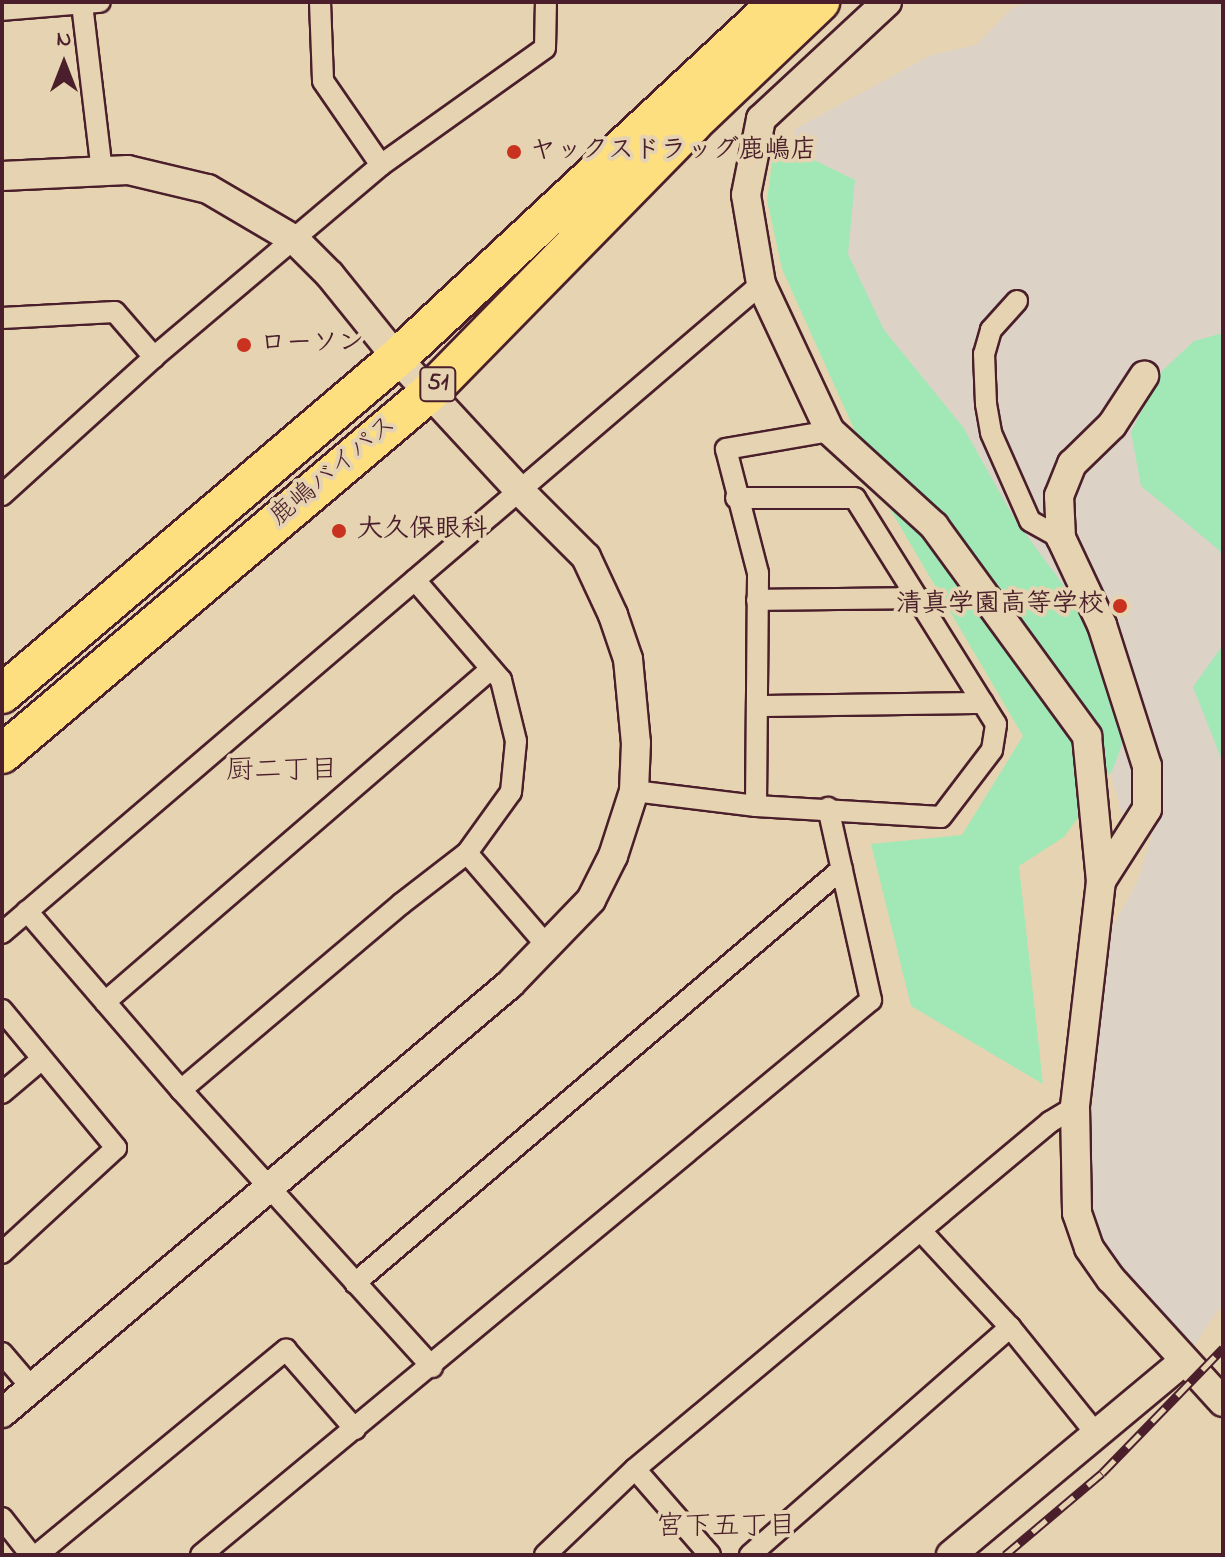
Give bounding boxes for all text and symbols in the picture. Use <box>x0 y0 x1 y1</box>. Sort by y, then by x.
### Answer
north arrow <box>24 24 104 104</box>
text: N <box>57 24 71 56</box>
place label: ヤックスドラッグ鹿嶋店 <box>530 136 816 168</box>
marker: ヤックスドラッグ鹿嶋店 <box>505 143 523 161</box>
place label: ローソン <box>260 329 364 361</box>
marker: ローソン <box>235 336 253 354</box>
road number: 51 <box>418 364 458 404</box>
street label: 鹿嶋バイパス <box>264 410 404 534</box>
place label: 大久保眼科 <box>357 515 487 547</box>
marker: 大久保眼科 <box>328 520 350 542</box>
place label: 清真学園高等学校 <box>896 590 1104 622</box>
marker: 清真学園高等学校 <box>1111 597 1129 615</box>
district label: 厨二丁目 <box>226 755 338 789</box>
district label: 宮下五丁目 <box>656 1511 796 1545</box>

